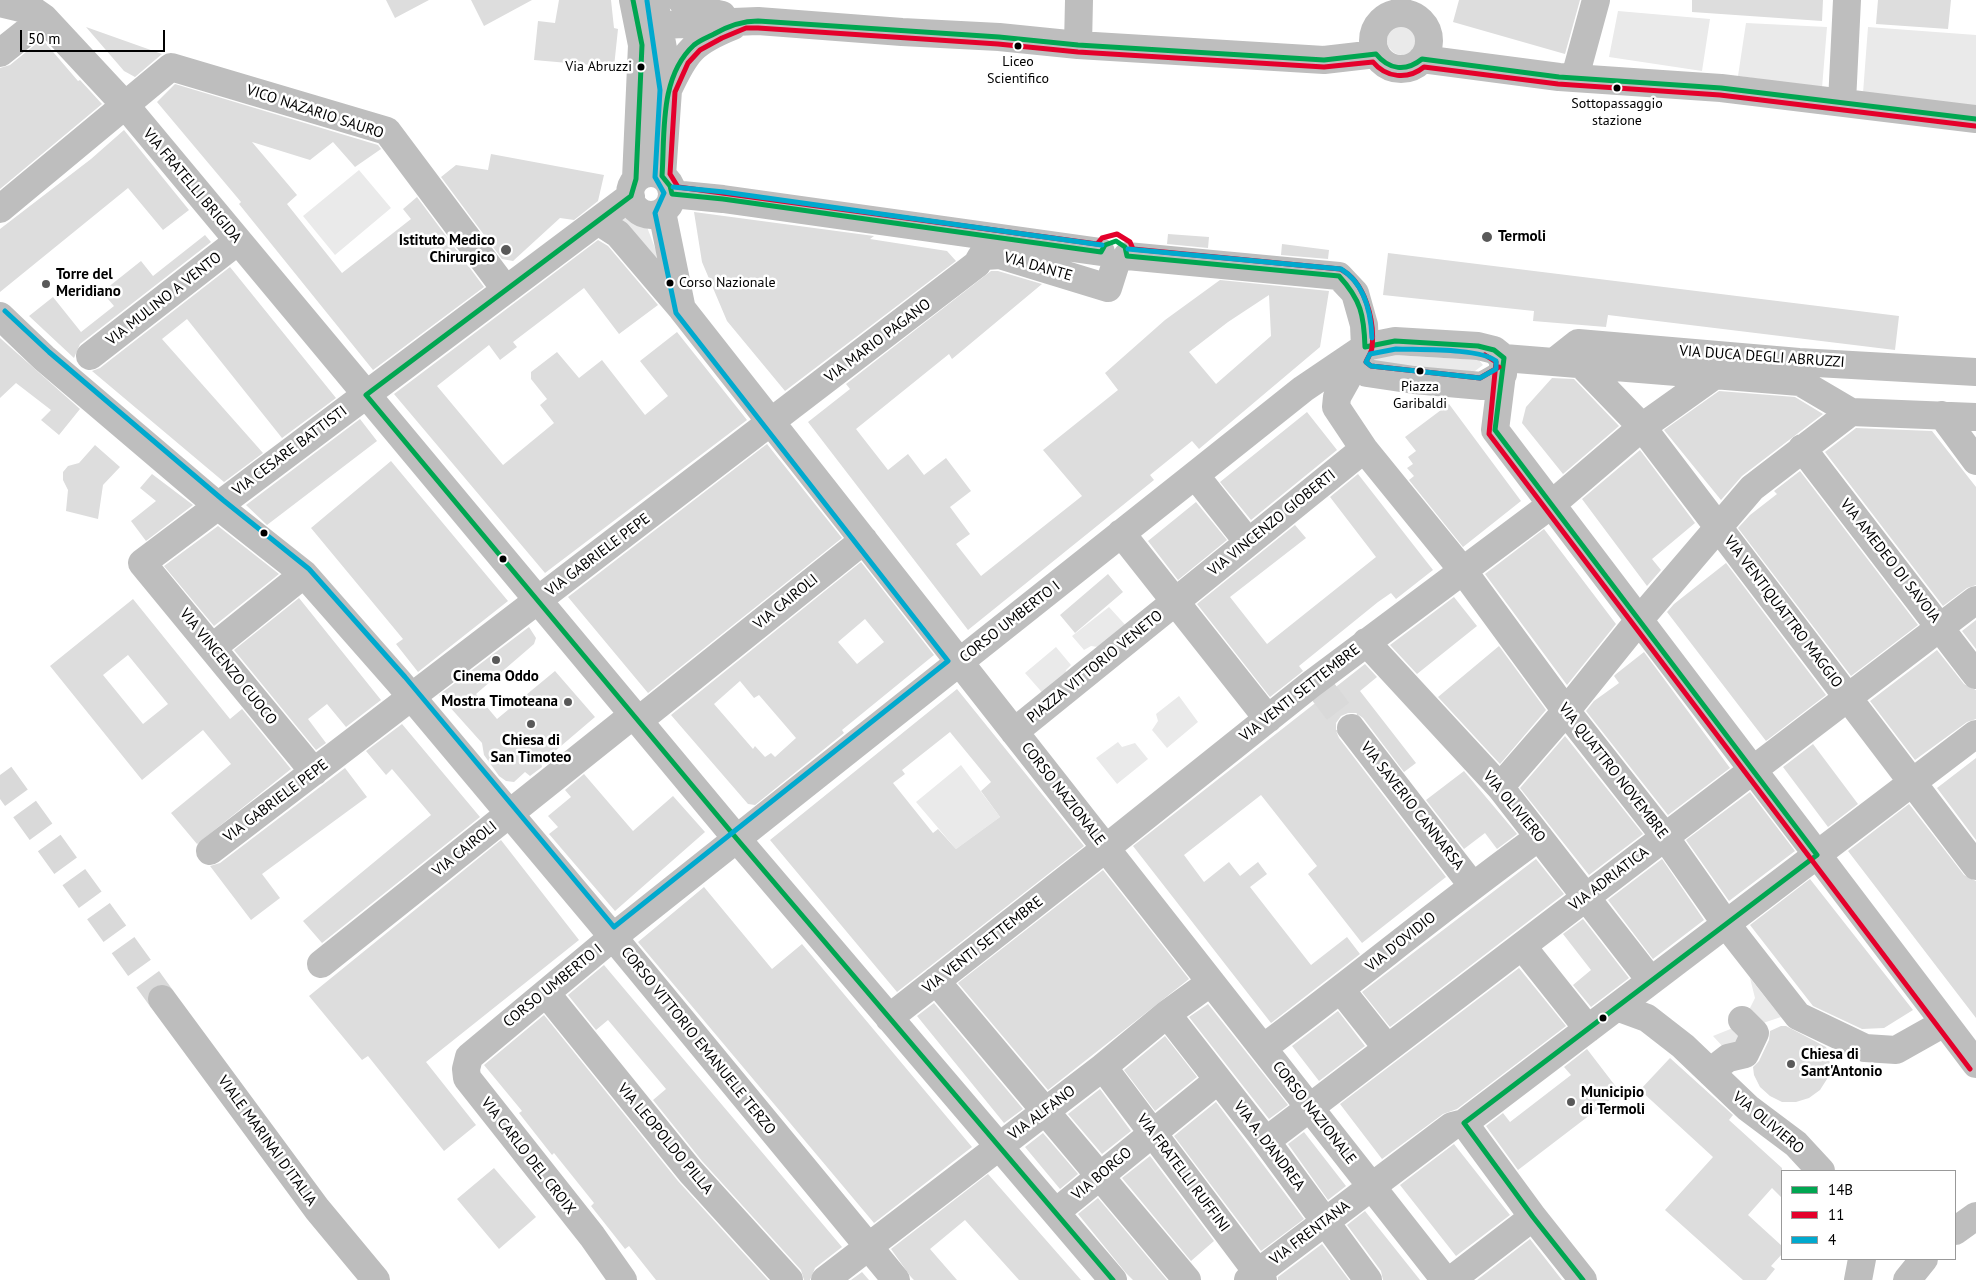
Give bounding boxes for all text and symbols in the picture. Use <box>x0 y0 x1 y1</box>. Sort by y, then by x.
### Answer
scale bar <box>22 20 168 52</box>
text: 50 m <box>28 29 61 48</box>
marker: Liceo Scientifico <box>1013 41 1023 51</box>
place label: Liceo Scientifico <box>987 54 1049 86</box>
place label: Via Abruzzi <box>565 59 632 75</box>
marker: Via Abruzzi <box>636 62 646 72</box>
street label: VICO NAZARIO SAURO <box>244 81 386 143</box>
marker: Sottopassaggio stazione <box>1612 83 1622 93</box>
place label: Sottopassaggio stazione <box>1571 96 1663 128</box>
street label: VIA FRATELLI BRIGIDA <box>139 125 245 247</box>
place label: Termoli <box>1498 228 1546 246</box>
marker: Termoli <box>1480 230 1494 244</box>
place label: Istituto Medico Chirurgico <box>399 232 495 267</box>
marker: Istituto Medico Chirurgico <box>499 243 513 257</box>
street label: VIA MULINO A VENTO <box>103 248 225 350</box>
street label: VIA DANTE <box>1002 249 1074 285</box>
place label: Torre del Meridiano <box>56 266 121 301</box>
place label: Corso Nazionale <box>679 275 776 291</box>
marker: Torre del Meridiano <box>40 278 52 290</box>
marker: Corso Nazionale <box>665 278 675 288</box>
street label: VIA MARIO PAGANO <box>821 295 935 387</box>
street label: VIA DUCA DEGLI ABRUZZI <box>1679 342 1845 372</box>
marker: Piazza Garibaldi <box>1415 366 1425 376</box>
place label: Piazza Garibaldi <box>1393 379 1447 412</box>
street label: VIA CESARE BATTISTI <box>229 402 351 500</box>
street label: VIA VINCENZO GIOBERTI <box>1205 466 1339 580</box>
street label: VIA AMEDEO DI SAVOIA <box>1836 495 1944 627</box>
street label: VIA GABRIELE PEPE <box>542 510 654 600</box>
unlabelled marker <box>259 528 269 538</box>
street label: VIA VENTIQUATTRO MAGGIO <box>1720 532 1846 692</box>
unlabelled marker <box>498 554 508 564</box>
street label: VIA CAIROLI <box>750 571 822 633</box>
street label: CORSO UMBERTO I <box>956 577 1064 667</box>
street label: VIA VINCENZO CUOCO <box>176 605 280 729</box>
street label: PIAZZA VITTORIO VENETO <box>1024 607 1166 727</box>
street label: VIA VENTI SETTEMBRE <box>1236 640 1364 746</box>
marker: Cinema Oddo <box>490 654 502 666</box>
place label: Cinema Oddo <box>453 668 539 686</box>
place label: Mostra Timoteana <box>441 693 558 711</box>
marker: Mostra Timoteana <box>562 696 574 708</box>
street label: VIA QUATTRO NOVEMBRE <box>1554 700 1672 842</box>
marker: Chiesa di San Timoteo <box>525 718 537 730</box>
place label: Chiesa di San Timoteo <box>491 732 571 767</box>
street label: VIA SAVERIO CANNARSA <box>1356 738 1468 874</box>
street label: CORSO NAZIONALE <box>1017 739 1109 849</box>
street label: VIA GABRIELE PEPE <box>220 756 332 846</box>
street label: VIA OLIVIERO <box>1479 768 1549 846</box>
street label: VIA CAIROLI <box>429 818 501 880</box>
street label: VIA ADRIATICA <box>1566 843 1652 915</box>
street label: VIA VENTI SETTEMBRE <box>919 892 1047 998</box>
street label: VIA D'OVIDIO <box>1362 908 1440 976</box>
street label: CORSO UMBERTO I <box>500 941 606 1031</box>
street label: CORSO VITTORIO EMANUELE TERZO <box>617 944 779 1138</box>
unlabelled marker <box>1598 1013 1608 1023</box>
place label: Chiesa di Sant'Antonio <box>1801 1046 1882 1081</box>
street label: CORSO NAZIONALE <box>1268 1058 1360 1168</box>
marker: Chiesa di Sant'Antonio <box>1785 1058 1797 1070</box>
street label: VIALE MARINAI D'ITALIA <box>214 1072 320 1210</box>
street label: VIA LEOPOLDO PILLA <box>613 1080 717 1198</box>
street label: VIA ALFANO <box>1005 1082 1079 1144</box>
place label: Municipio di Termoli <box>1581 1084 1645 1119</box>
street label: VIA OLIVIERO <box>1729 1088 1807 1158</box>
street label: VIA CARLO DEL CROIX <box>477 1094 579 1218</box>
marker: Municipio di Termoli <box>1565 1096 1577 1108</box>
street label: VIA A. D'ANDREA <box>1230 1098 1308 1194</box>
street label: VIA FRATELLI RUFFINI <box>1133 1110 1233 1236</box>
street label: VIA BORGO <box>1068 1144 1136 1204</box>
legend <box>1781 1170 1956 1260</box>
text: 14B <box>1828 1180 1853 1199</box>
street label: VIA FRENTANA <box>1266 1197 1354 1269</box>
text: 11 <box>1828 1205 1844 1224</box>
text: 4 <box>1828 1230 1836 1249</box>

